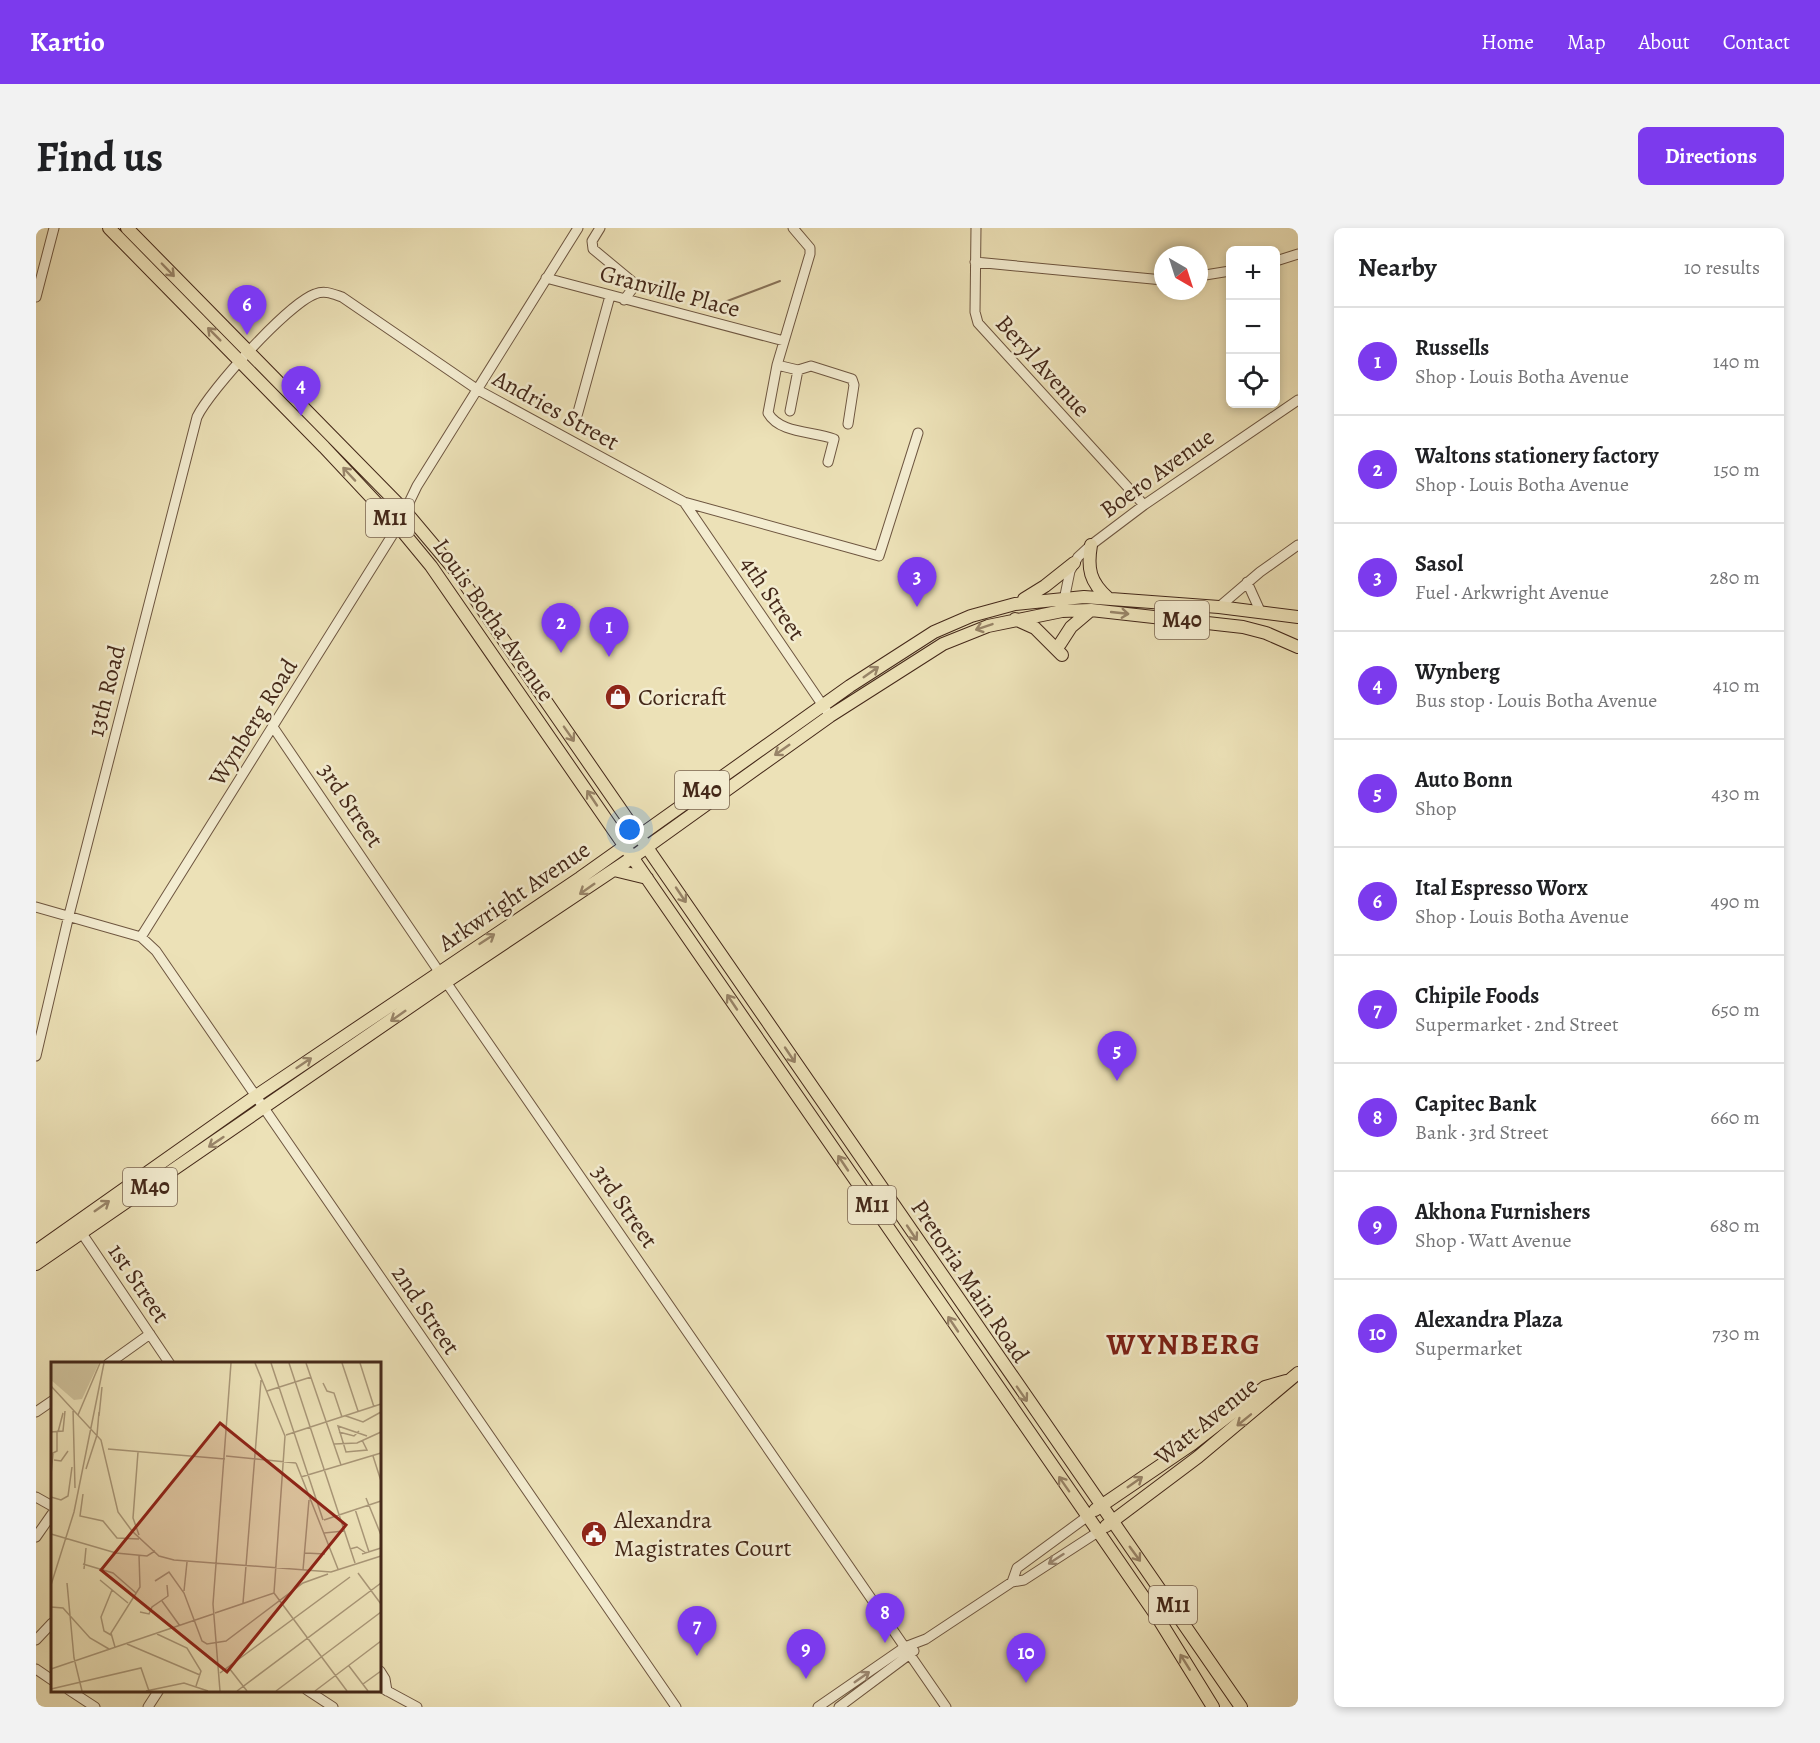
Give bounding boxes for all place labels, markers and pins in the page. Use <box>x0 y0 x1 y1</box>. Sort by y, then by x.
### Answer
pin: 6 <box>228 285 266 335</box>
pin: 4 <box>282 366 320 416</box>
pin: 3 <box>898 558 936 607</box>
pin: 2 <box>542 604 580 653</box>
pin: 1 <box>590 608 628 657</box>
place label: Coricraft <box>638 681 726 713</box>
shop icon: Coricraft <box>603 682 633 712</box>
pin: 5 <box>1098 1032 1136 1081</box>
place label: Alexandra Magistrates Court <box>613 1504 792 1564</box>
public building icon: Alexandra Magistrates Court <box>579 1519 609 1549</box>
pin: 8 <box>866 1594 904 1643</box>
pin: 7 <box>678 1606 716 1656</box>
pin: 9 <box>786 1630 826 1679</box>
pin: 10 <box>1006 1634 1046 1683</box>

